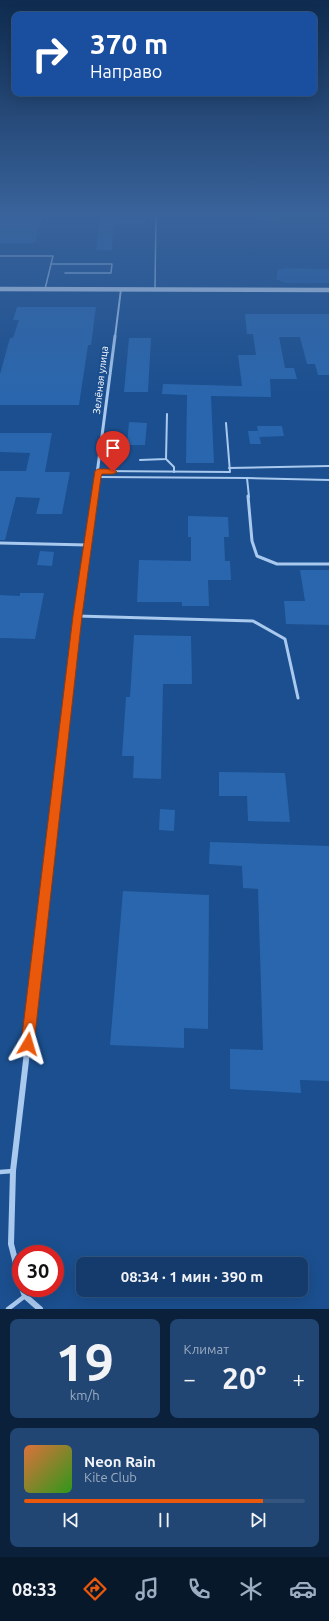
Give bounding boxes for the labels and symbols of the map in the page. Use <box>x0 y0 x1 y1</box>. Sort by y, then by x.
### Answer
street label: Зелёная улица <box>91 345 110 415</box>
pin <box>96 431 130 472</box>
position arrow <box>7 1023 49 1065</box>
speed limit sign: 30 <box>12 1245 64 1297</box>

